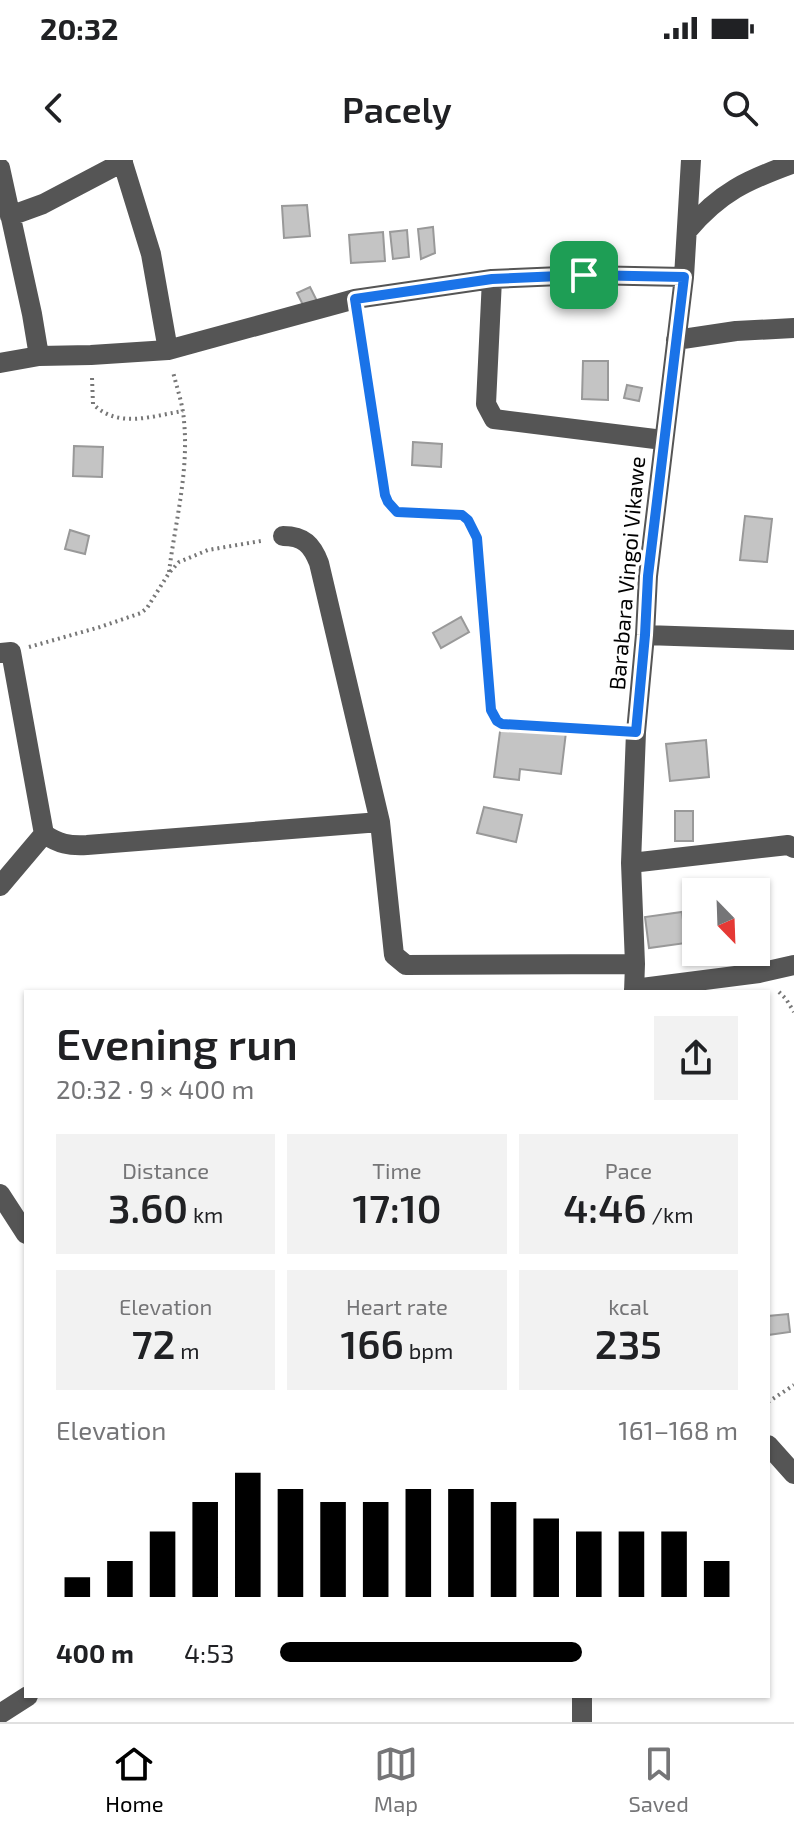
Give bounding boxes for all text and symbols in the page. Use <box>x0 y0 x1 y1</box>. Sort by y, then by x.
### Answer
text: 20:32 <box>40 10 119 46</box>
icon: back <box>32 86 76 130</box>
icon: search <box>718 86 762 130</box>
text: Pacely <box>342 87 452 130</box>
pin <box>550 241 618 309</box>
icon: arrive <box>562 253 606 297</box>
street label: Barabara Vingoi Vikawe <box>603 455 649 691</box>
north arrow <box>682 878 770 966</box>
map controls <box>682 878 770 966</box>
text: Evening run <box>56 1016 298 1069</box>
button: share <box>654 1016 738 1100</box>
text: 20:32 · 9 × 400 m <box>56 1073 254 1104</box>
text: Distance <box>122 1157 209 1183</box>
text: Time <box>372 1157 422 1183</box>
text: Pace <box>605 1157 652 1183</box>
text: 3.60 <box>108 1183 188 1231</box>
text: 17:10 <box>353 1183 441 1231</box>
text: 4:46 <box>563 1183 647 1231</box>
text: km <box>188 1201 223 1227</box>
text: /km <box>647 1201 693 1227</box>
text: Elevation <box>119 1293 212 1319</box>
text: Heart rate <box>346 1293 448 1319</box>
text: kcal <box>608 1293 648 1319</box>
text: 72 <box>132 1319 175 1367</box>
text: 166 <box>341 1319 404 1367</box>
text: 235 <box>595 1319 662 1367</box>
text: m <box>175 1337 200 1363</box>
text: bpm <box>404 1337 453 1363</box>
text: Elevation <box>56 1414 166 1445</box>
text: 161–168 m <box>618 1414 738 1445</box>
text: 400 m <box>56 1637 134 1668</box>
text: 4:53 <box>184 1637 235 1668</box>
tab: Home <box>105 1742 163 1816</box>
tab: Map <box>374 1742 418 1816</box>
tab: Saved <box>628 1742 689 1816</box>

